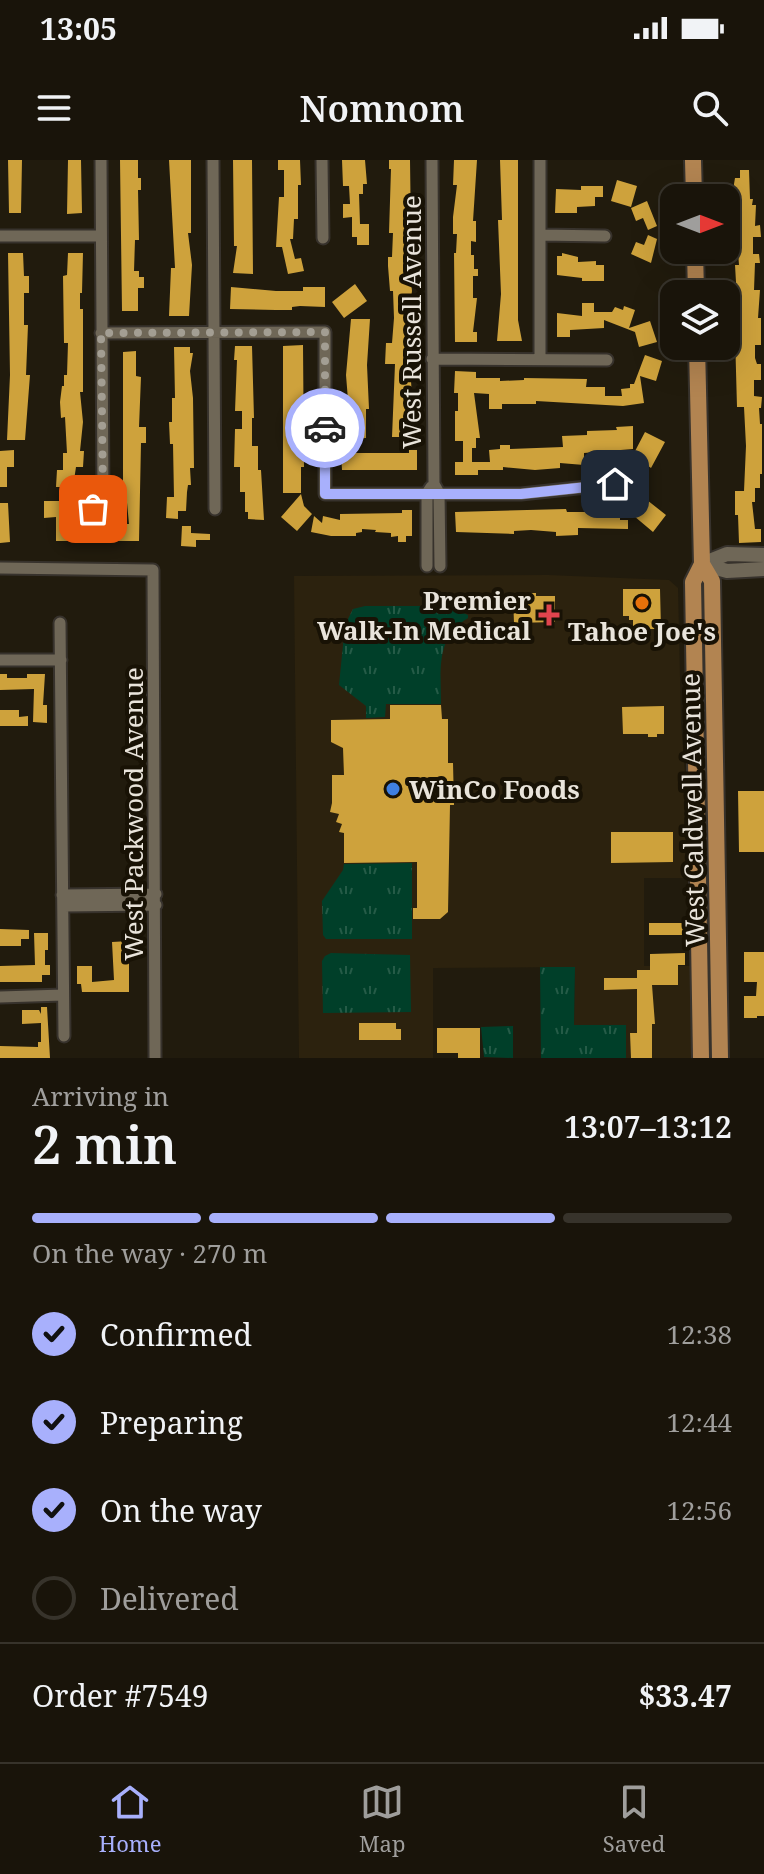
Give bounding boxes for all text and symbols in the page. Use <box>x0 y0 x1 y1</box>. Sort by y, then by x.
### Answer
text: 13:05 <box>40 8 117 49</box>
text: Nomnom <box>300 84 464 133</box>
icon: menu <box>32 86 76 130</box>
icon: search <box>688 86 732 130</box>
north arrow <box>660 184 740 264</box>
map controls <box>660 184 740 360</box>
street label: West Russell Avenue <box>393 195 429 449</box>
button: layers <box>660 280 740 360</box>
courier <box>285 388 365 468</box>
icon: car <box>303 406 347 450</box>
pin <box>581 450 649 518</box>
icon: home <box>593 462 637 506</box>
pin <box>59 475 127 543</box>
icon: bag <box>71 487 115 531</box>
place label: Premier Walk-In Medical <box>317 582 531 648</box>
marker: Tahoe Joe's <box>633 594 651 612</box>
marker: Premier Walk-In Medical <box>538 604 560 626</box>
place label: Tahoe Joe's <box>568 613 716 649</box>
street label: West Packwood Avenue <box>115 667 151 961</box>
street label: West Caldwell Avenue <box>672 673 712 947</box>
place label: WinCo Foods <box>409 771 580 807</box>
marker: WinCo Foods <box>384 780 402 798</box>
text: Arriving in <box>32 1078 169 1114</box>
text: 13:07–13:12 <box>564 1106 732 1147</box>
text: 2 min <box>32 1108 177 1179</box>
text: On the way · 270 m <box>32 1235 267 1271</box>
icon: check <box>32 1312 76 1356</box>
text: Confirmed <box>100 1314 252 1355</box>
text: 12:38 <box>666 1316 732 1352</box>
icon: check <box>32 1400 76 1444</box>
text: Preparing <box>100 1402 243 1443</box>
text: 12:44 <box>666 1404 732 1440</box>
icon: check <box>32 1488 76 1532</box>
text: On the way <box>100 1490 262 1531</box>
text: 12:56 <box>666 1492 732 1528</box>
text: Delivered <box>100 1578 239 1619</box>
text: Order #7549 <box>32 1675 209 1716</box>
text: $33.47 <box>638 1675 732 1716</box>
tab: Home <box>99 1780 161 1858</box>
tab: Map <box>359 1780 405 1858</box>
tab: Saved <box>603 1780 665 1858</box>

